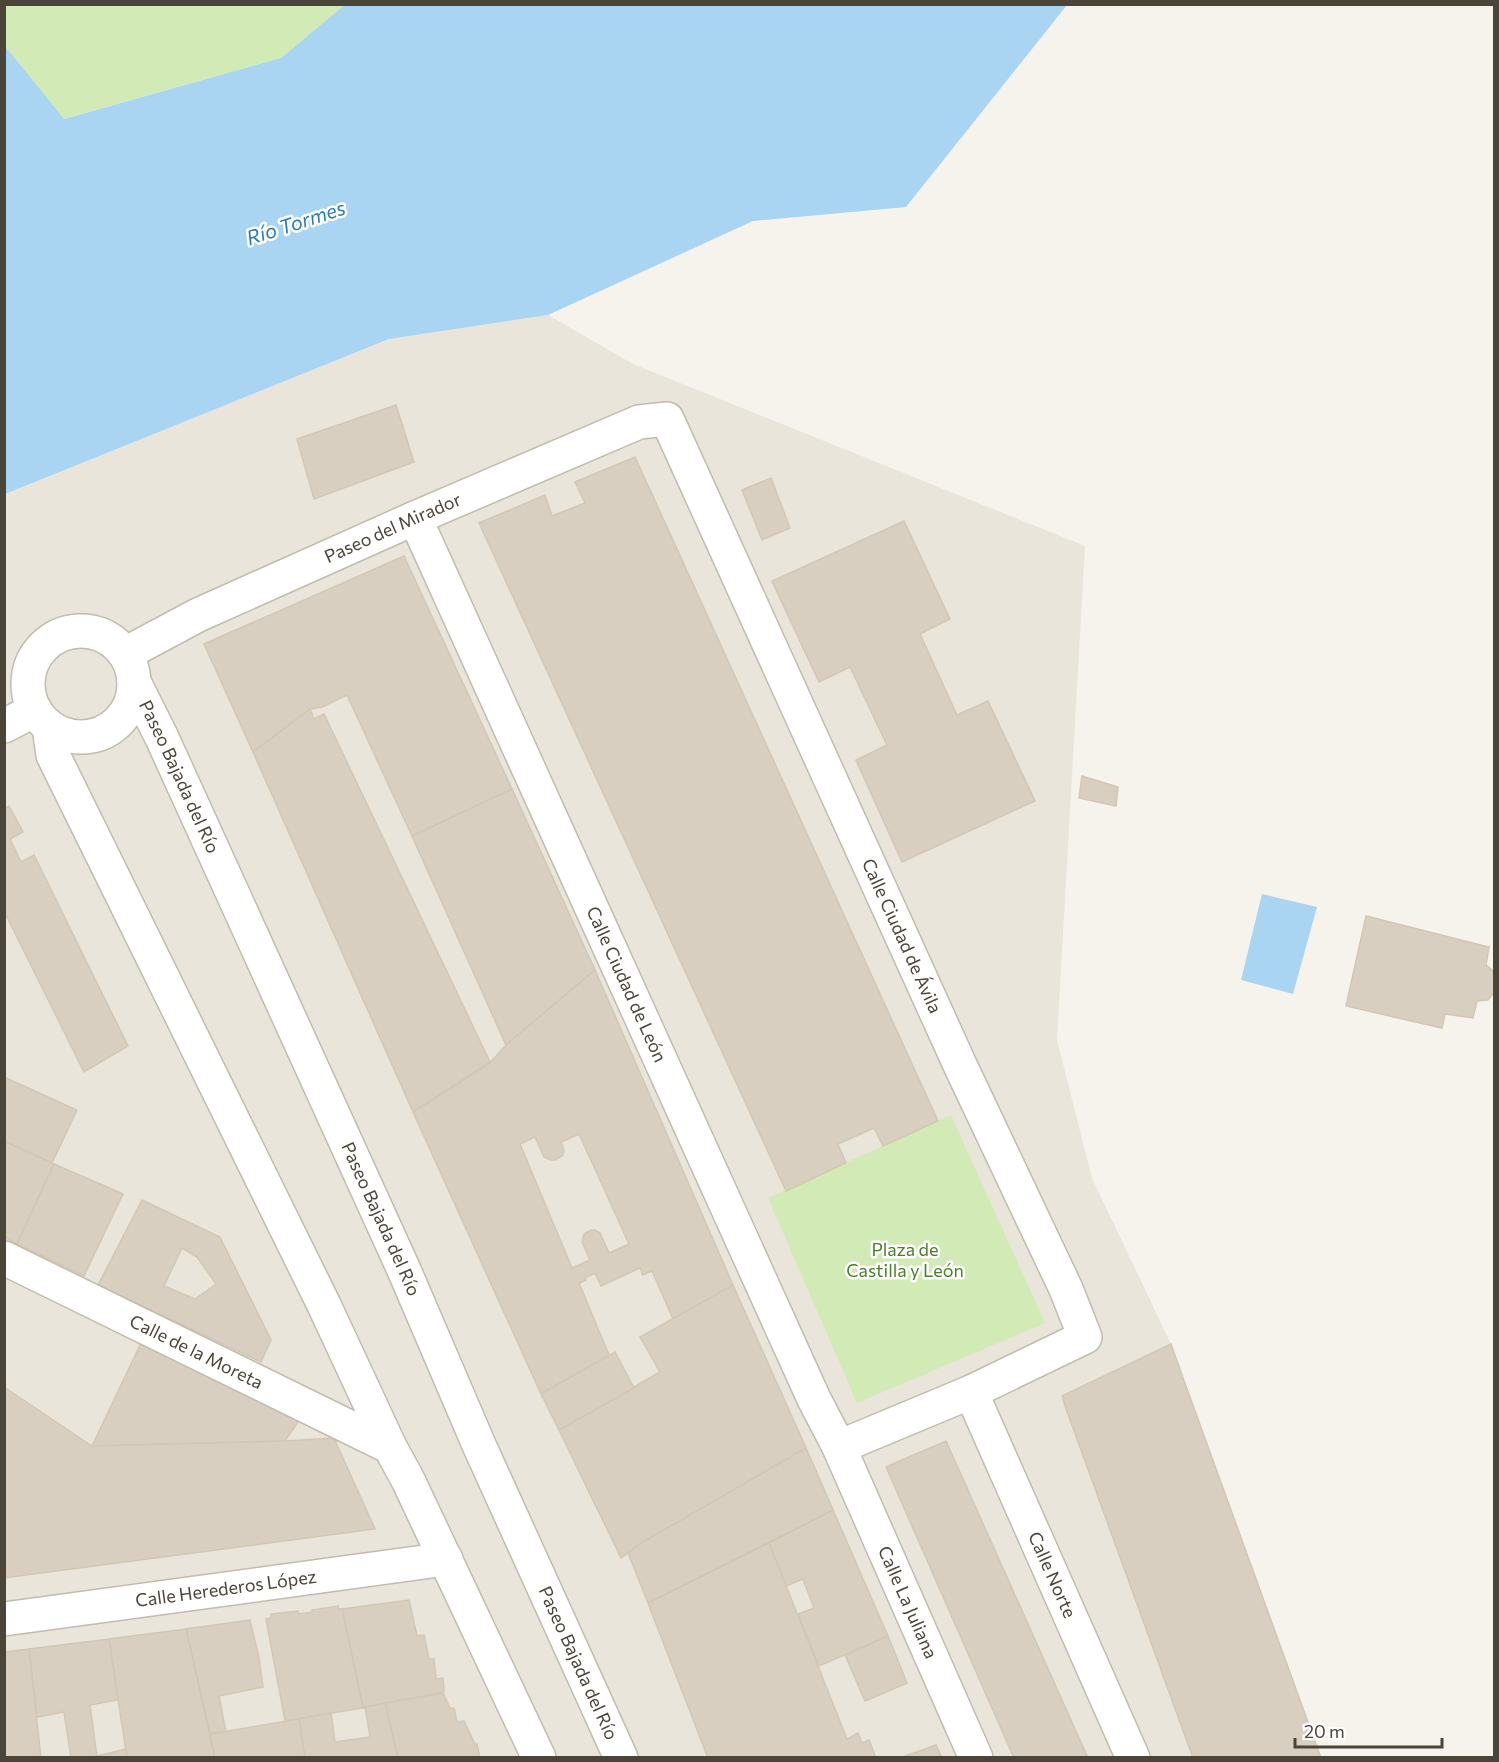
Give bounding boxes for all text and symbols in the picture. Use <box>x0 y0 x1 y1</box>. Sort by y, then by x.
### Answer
water label: Río Tormes <box>243 195 348 249</box>
street label: Paseo del Mirador <box>321 488 464 567</box>
street label: Paseo Bajada del Río <box>135 696 225 856</box>
street label: Calle Ciudad de Ávila <box>858 855 947 1016</box>
street label: Calle Ciudad de León <box>582 903 672 1065</box>
street label: Paseo Bajada del Río <box>337 1138 426 1299</box>
park label: Plaza de Castilla y León <box>846 1238 964 1281</box>
street label: Calle de la Moreta <box>126 1309 267 1393</box>
street label: Calle Norte <box>1024 1528 1082 1621</box>
street label: Calle La Juliana <box>874 1542 943 1662</box>
street label: Calle Herederos López <box>134 1565 318 1611</box>
street label: Paseo Bajada del Río <box>534 1582 623 1743</box>
scale bar <box>1295 1711 1442 1749</box>
text: 20 m <box>1304 1720 1345 1742</box>

